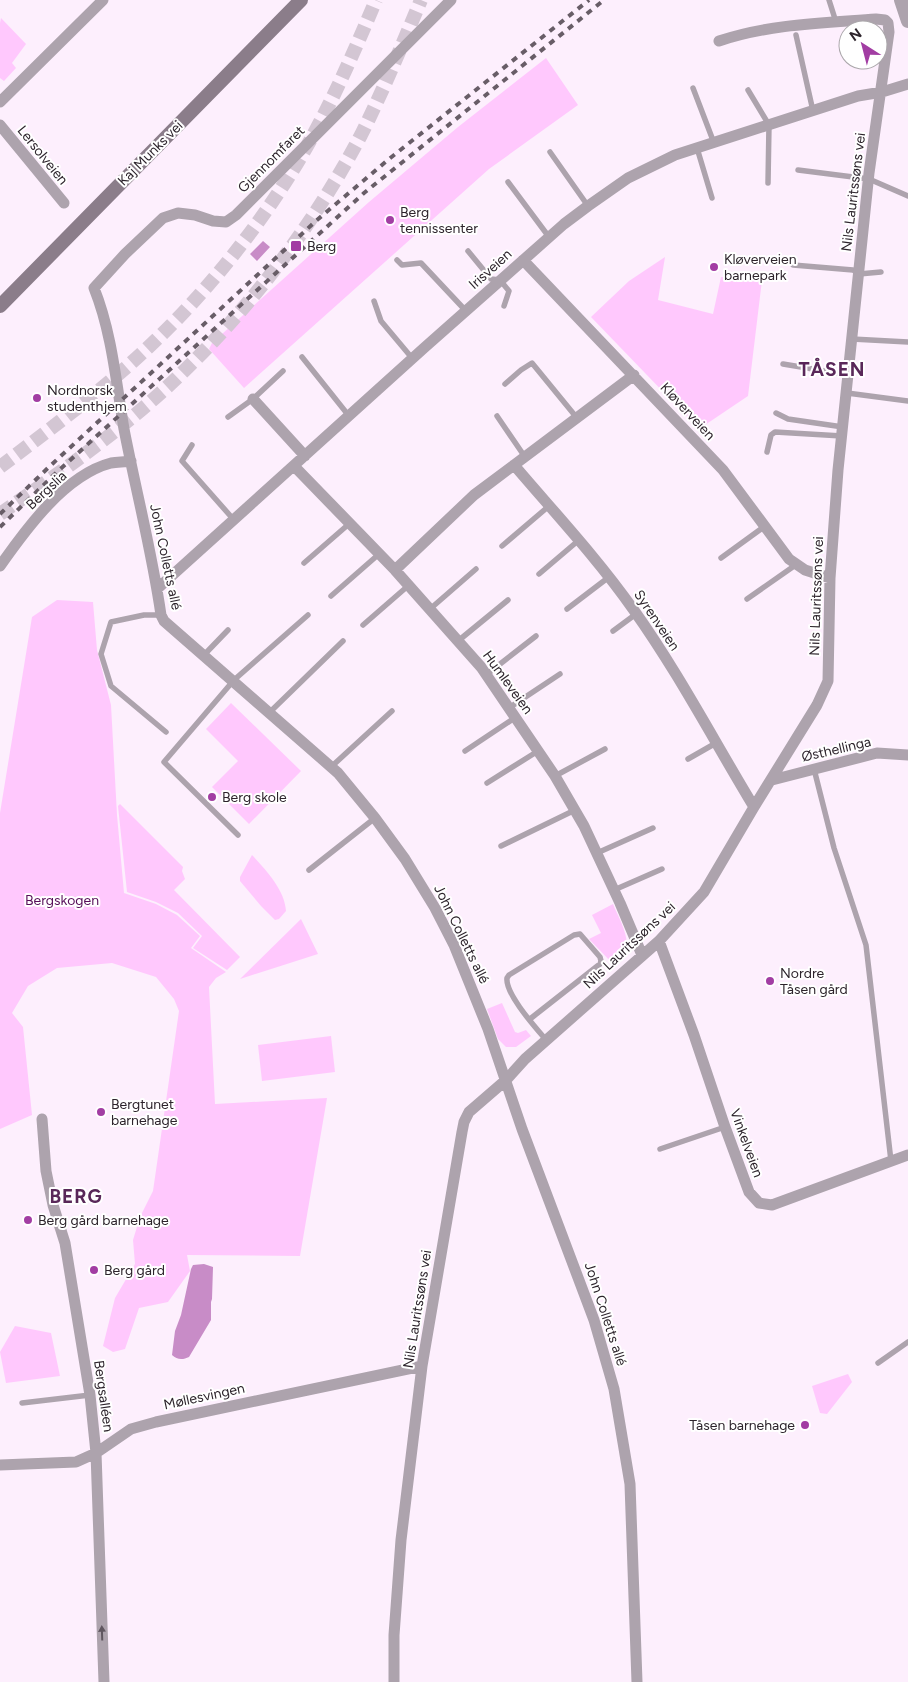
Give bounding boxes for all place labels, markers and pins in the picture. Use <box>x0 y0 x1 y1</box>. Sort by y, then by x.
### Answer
place label: Berg tennissenter <box>400 204 478 237</box>
marker: Berg tennissenter <box>384 214 396 226</box>
place label: Berg <box>307 238 336 255</box>
marker: Berg <box>289 239 303 253</box>
place label: Kløverveien barnepark <box>724 251 797 284</box>
marker: Kløverveien barnepark <box>708 261 720 273</box>
place label: Nordnorsk studenthjem <box>47 382 127 415</box>
marker: Nordnorsk studenthjem <box>31 392 43 404</box>
place label: Berg skole <box>222 789 287 806</box>
marker: Berg skole <box>206 791 218 803</box>
place label: Nordre Tåsen gård <box>780 965 848 998</box>
marker: Nordre Tåsen gård <box>764 975 776 987</box>
place label: Bergtunet barnehage <box>111 1096 178 1129</box>
marker: Bergtunet barnehage <box>95 1106 107 1118</box>
place label: Berg gård barnehage <box>38 1212 169 1229</box>
marker: Berg gård barnehage <box>22 1214 34 1226</box>
place label: Berg gård <box>104 1262 165 1279</box>
marker: Berg gård <box>88 1264 100 1276</box>
place label: Tåsen barnehage <box>689 1417 795 1434</box>
marker: Tåsen barnehage <box>799 1419 811 1431</box>

